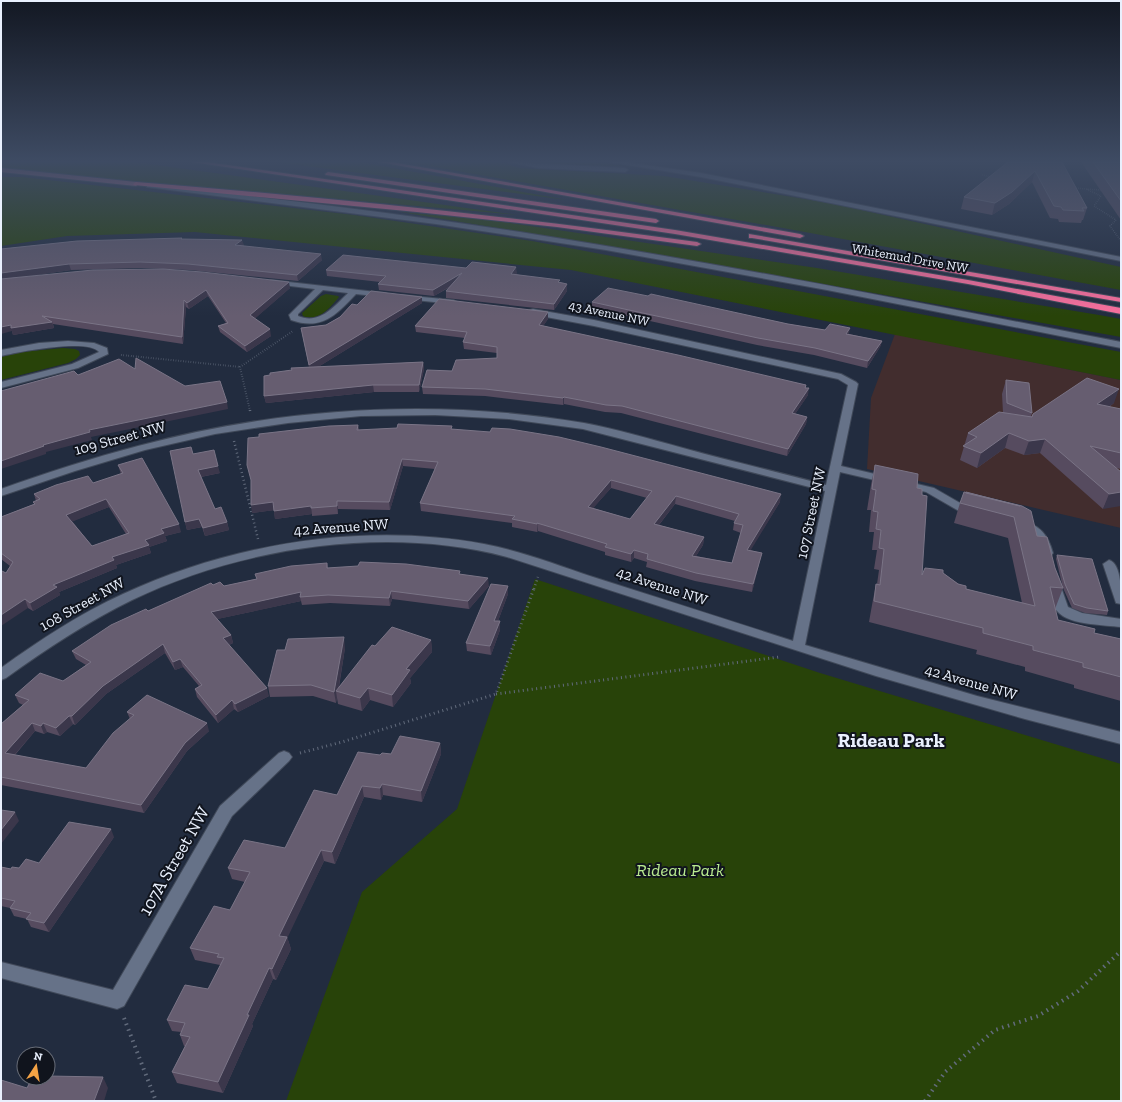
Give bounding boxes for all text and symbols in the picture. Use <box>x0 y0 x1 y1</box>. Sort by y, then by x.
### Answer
street label: Whitemud Drive NW <box>851 240 970 276</box>
street label: 43 Avenue NW <box>567 297 651 329</box>
street label: 109 Street NW <box>72 417 168 459</box>
street label: 107 Street NW <box>793 466 829 560</box>
street label: 42 Avenue NW <box>293 515 389 539</box>
street label: 42 Avenue NW <box>614 563 710 609</box>
street label: 108 Street NW <box>37 573 127 635</box>
street label: 42 Avenue NW <box>923 660 1019 704</box>
district label: Rideau Park <box>837 728 945 752</box>
street label: 107A Street NW <box>134 803 214 919</box>
park label: Rideau Park <box>636 859 724 881</box>
north arrow <box>16 1046 56 1086</box>
text: N <box>33 1049 44 1064</box>

